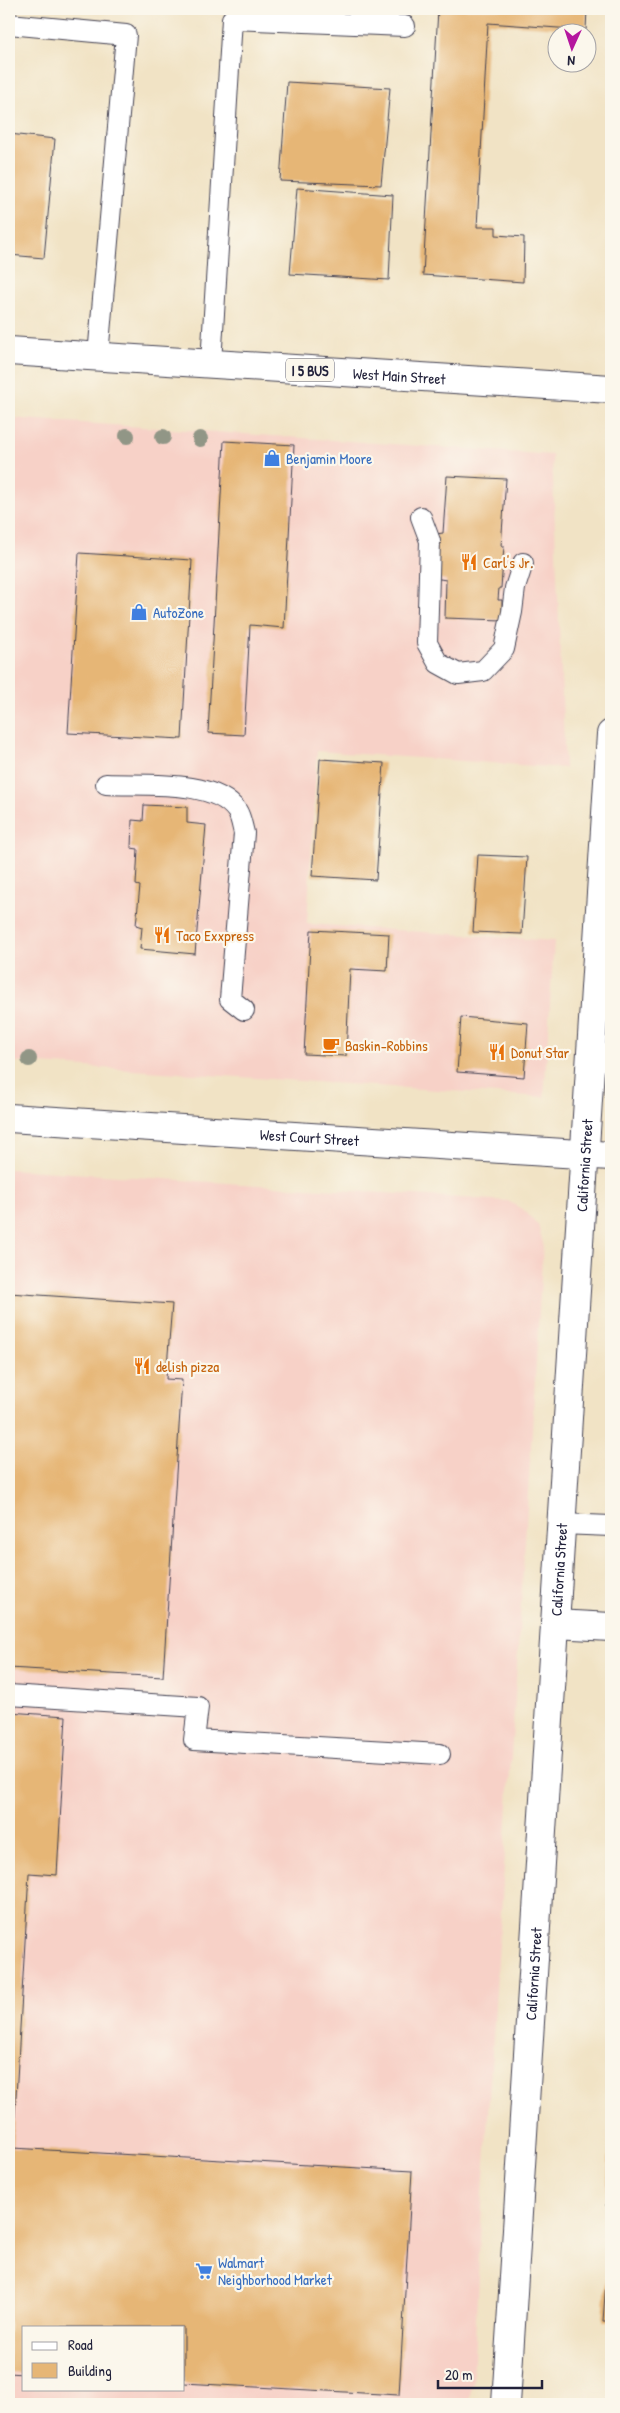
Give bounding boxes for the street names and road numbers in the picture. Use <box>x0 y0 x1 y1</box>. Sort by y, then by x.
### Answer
road number: I 5 BUS <box>286 358 334 382</box>
street label: West Main Street <box>352 362 447 389</box>
street label: California Street <box>570 1117 597 1213</box>
street label: West Court Street <box>259 1123 360 1151</box>
street label: California Street <box>545 1522 572 1617</box>
street label: California Street <box>520 1926 547 2021</box>

